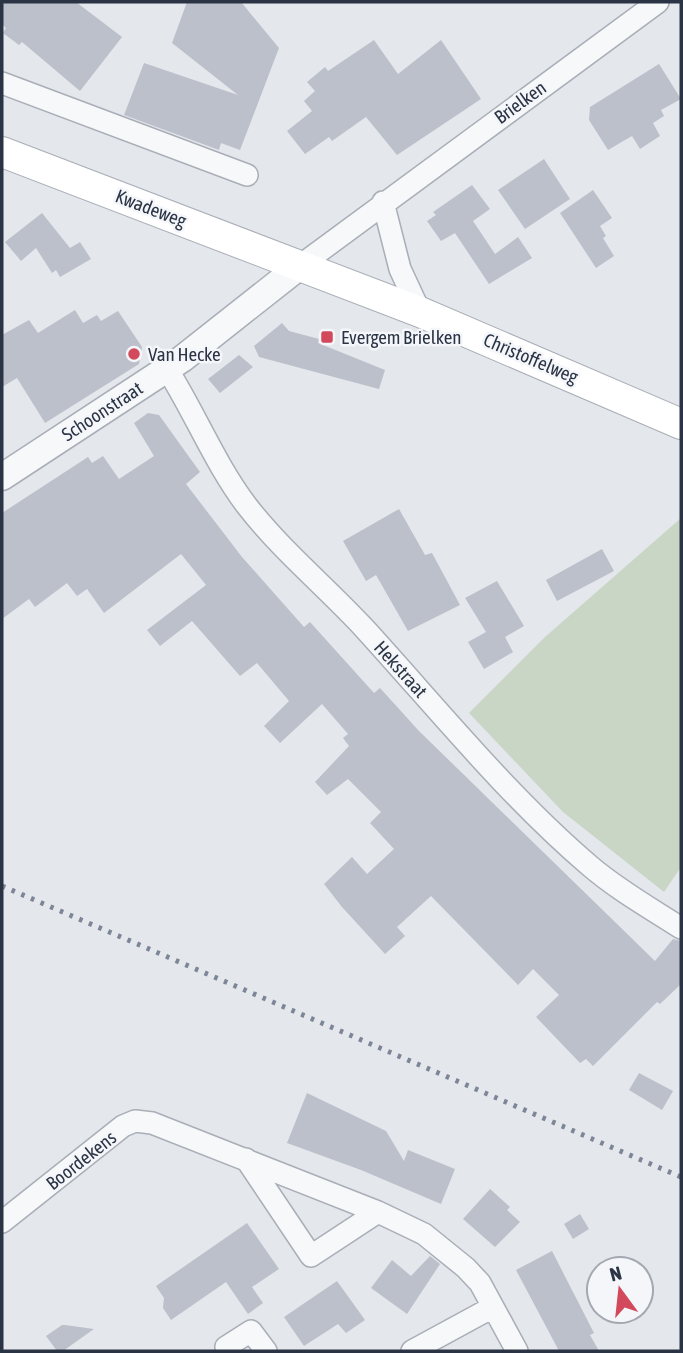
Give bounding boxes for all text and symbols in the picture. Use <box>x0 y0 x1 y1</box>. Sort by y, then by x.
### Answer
street label: Brielken <box>490 76 550 128</box>
street label: Kwadeweg <box>112 184 190 232</box>
place label: Evergem Brielken <box>341 326 462 348</box>
street label: Christoffelweg <box>480 328 582 388</box>
marker: Evergem Brielken <box>319 329 335 345</box>
place label: Van Hecke <box>148 343 221 365</box>
marker: Van Hecke <box>126 346 142 362</box>
street label: Schoonstraat <box>57 377 147 445</box>
street label: Hekstraat <box>370 636 432 702</box>
street label: Boordekens <box>42 1126 121 1194</box>
north arrow <box>585 1255 655 1325</box>
text: N <box>607 1262 624 1286</box>

